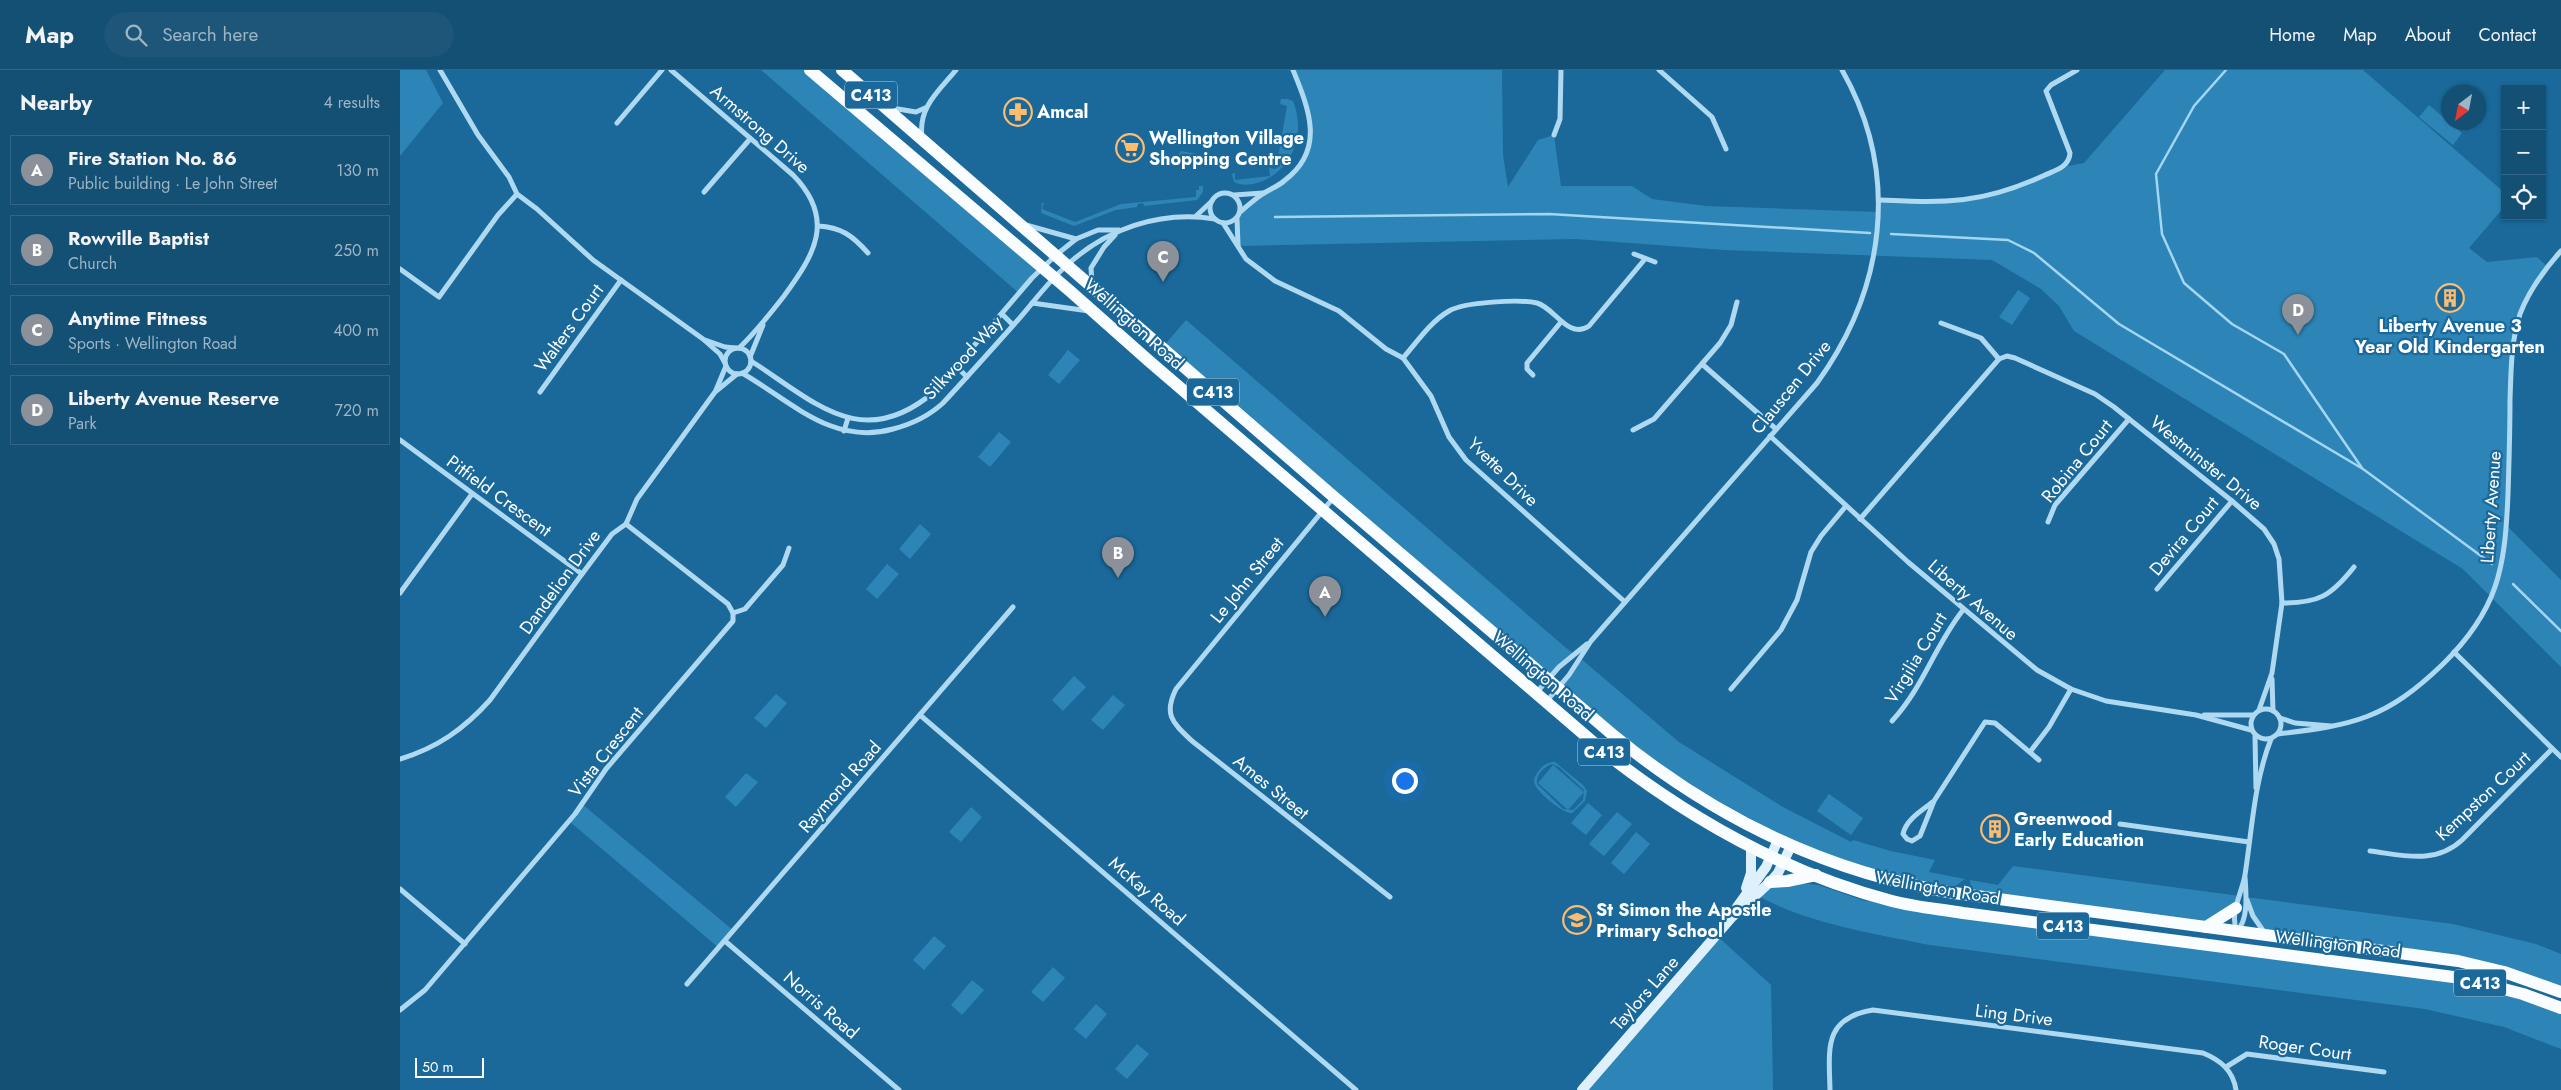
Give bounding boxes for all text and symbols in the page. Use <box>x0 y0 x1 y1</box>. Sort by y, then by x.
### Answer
search box <box>104 12 454 57</box>
text: Map <box>25 17 74 52</box>
icon: search <box>122 21 150 49</box>
text: Search here <box>162 21 258 48</box>
text: Home <box>2269 22 2315 48</box>
text: Map <box>2343 22 2377 48</box>
text: About <box>2405 22 2450 48</box>
text: Contact <box>2478 22 2536 48</box>
street label: Armstrong Drive <box>704 78 816 180</box>
road number: C413 <box>845 82 897 108</box>
north arrow <box>2441 85 2486 130</box>
map controls <box>2501 85 2546 220</box>
button: + <box>2501 85 2546 130</box>
text: Nearby <box>20 88 92 118</box>
text: 4 results <box>324 91 380 114</box>
pharmacy icon: Amcal <box>1003 97 1033 127</box>
place label: Amcal <box>1036 99 1088 125</box>
place label: Wellington Village Shopping Centre <box>1149 125 1304 172</box>
button: − <box>2501 130 2546 175</box>
supermarket icon: Wellington Village Shopping Centre <box>1115 133 1145 163</box>
text: Fire Station No. 86 <box>68 145 237 172</box>
text: A <box>31 159 43 182</box>
text: 130 m <box>336 159 379 182</box>
text: Public building · Le John Street <box>68 172 277 195</box>
button: locate <box>2501 175 2546 220</box>
text: Rowville Baptist <box>68 225 209 252</box>
text: B <box>32 239 42 262</box>
text: 250 m <box>334 239 379 262</box>
pin: C <box>1147 241 1179 282</box>
text: Church <box>68 252 117 275</box>
street label: Wellington Road <box>1078 272 1190 376</box>
street label: Walters Court <box>528 278 610 377</box>
building icon: Liberty Avenue 3 Year Old Kindergarten <box>2435 283 2465 313</box>
pin: D <box>2282 294 2314 335</box>
text: Anytime Fitness <box>68 305 207 332</box>
street label: Silkwood Way <box>917 310 1009 406</box>
place label: Liberty Avenue 3 Year Old Kindergarten <box>2354 313 2545 360</box>
text: C <box>31 319 43 342</box>
text: 400 m <box>333 319 379 342</box>
text: Sports · Wellington Road <box>68 332 237 355</box>
street label: Clauscen Drive <box>1745 334 1837 440</box>
road number: C413 <box>1187 378 1239 406</box>
text: Liberty Avenue Reserve <box>68 385 279 412</box>
text: D <box>31 399 43 422</box>
text: 720 m <box>335 399 379 422</box>
street label: Westminster Drive <box>2144 410 2268 516</box>
text: Park <box>68 412 97 435</box>
street label: Robina Court <box>2035 413 2119 508</box>
street label: Yvette Drive <box>1462 431 1544 513</box>
street label: Pitfield Crescent <box>441 449 557 543</box>
street label: Liberty Avenue <box>2474 450 2508 564</box>
street label: Devira Court <box>2143 490 2225 581</box>
street label: Dandelion Drive <box>513 524 607 640</box>
street label: Le John Street <box>1204 531 1290 629</box>
pin: B <box>1102 537 1134 578</box>
street label: Liberty Avenue <box>1922 553 2024 647</box>
pin: A <box>1309 576 1341 617</box>
street label: Virgilia Court <box>1878 607 1954 709</box>
street label: Wellington Road <box>1487 625 1599 727</box>
street label: Vista Crescent <box>562 701 650 803</box>
street label: Raymond Road <box>793 735 887 839</box>
road number: C413 <box>1578 739 1630 766</box>
street label: Kempston Court <box>2430 745 2537 847</box>
street label: Ames Street <box>1228 748 1315 826</box>
your location <box>1392 768 1418 794</box>
place label: Greenwood Early Education <box>2014 806 2144 853</box>
building icon: Greenwood Early Education <box>1980 814 2010 844</box>
street label: McKay Road <box>1103 850 1191 932</box>
street label: Wellington Road <box>1874 864 2002 912</box>
place label: St Simon the Apostle Primary School <box>1596 897 1771 944</box>
school or university icon: St Simon the Apostle Primary School <box>1562 905 1592 935</box>
road number: C413 <box>2037 912 2089 939</box>
street label: Wellington Road <box>2274 923 2402 965</box>
street label: Taylors Lane <box>1605 950 1685 1036</box>
street label: Norris Road <box>778 965 864 1045</box>
road number: C413 <box>2454 970 2506 996</box>
street label: Ling Drive <box>1974 997 2054 1033</box>
street label: Roger Court <box>2257 1029 2354 1067</box>
scale bar <box>415 1055 484 1078</box>
text: 50 m <box>422 1057 453 1077</box>

